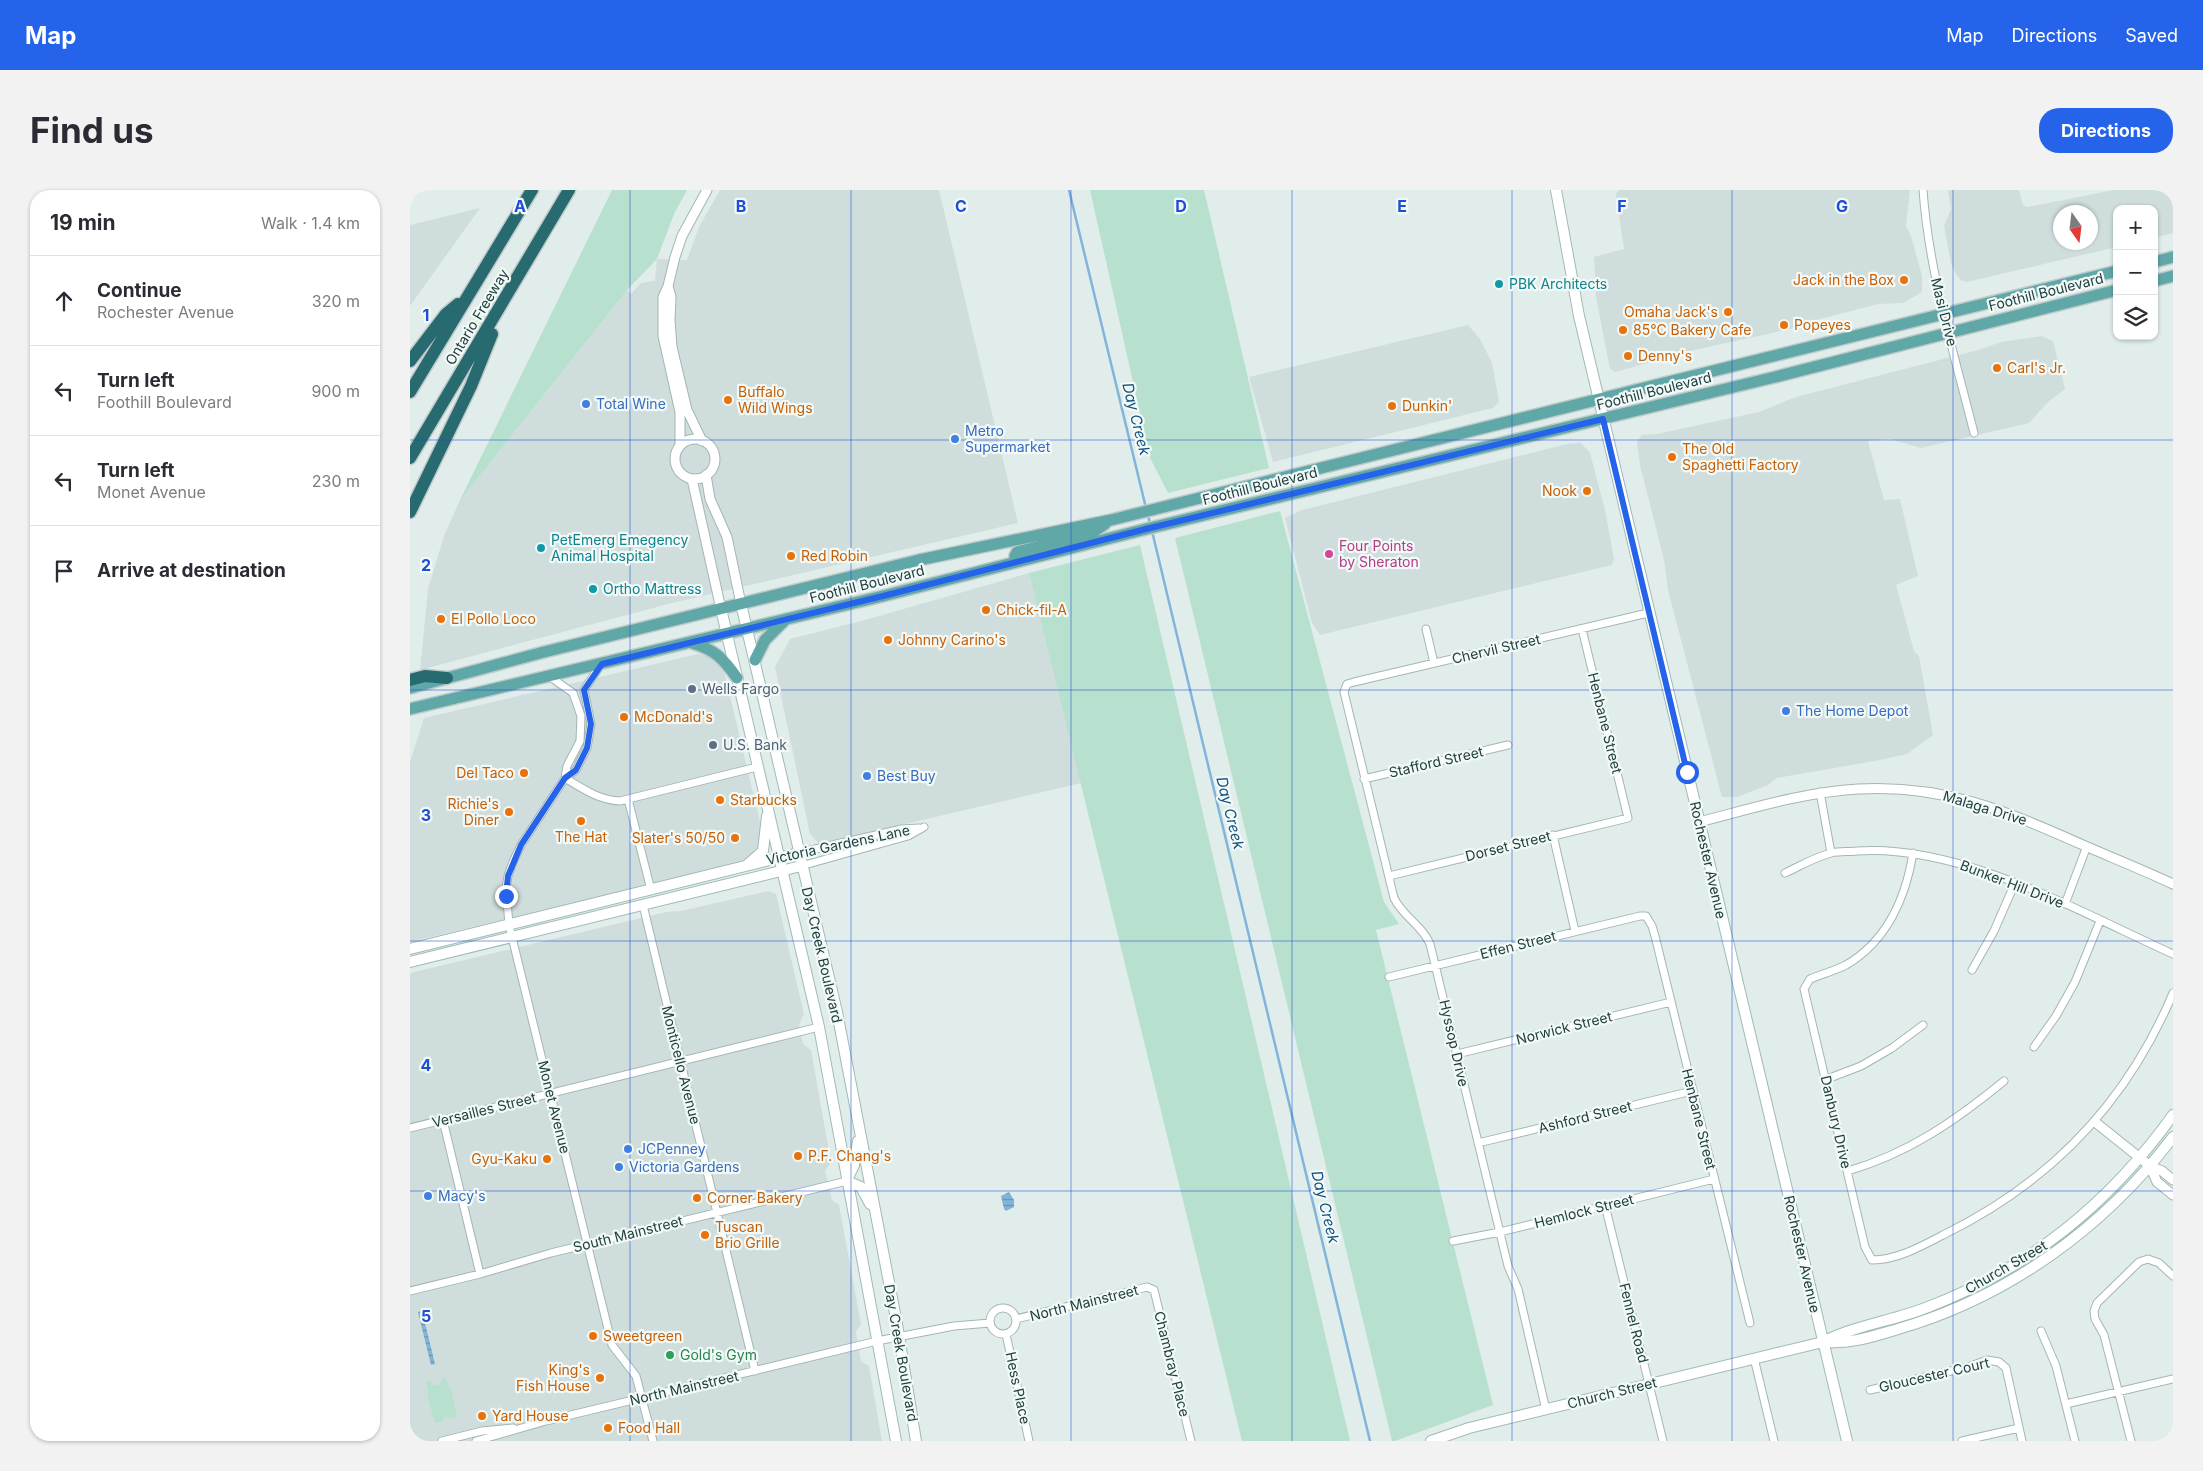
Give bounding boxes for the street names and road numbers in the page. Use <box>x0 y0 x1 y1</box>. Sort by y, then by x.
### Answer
street label: Ontario Freeway <box>441 266 512 368</box>
street label: Foothill Boulevard <box>1987 269 2105 314</box>
street label: Masi Drive <box>1928 276 1961 348</box>
street label: Foothill Boulevard <box>1595 368 1713 413</box>
street label: Foothill Boulevard <box>1201 463 1319 508</box>
street label: Foothill Boulevard <box>808 561 926 606</box>
street label: Chervil Street <box>1450 630 1542 667</box>
street label: Henbane Street <box>1585 671 1626 775</box>
street label: Stafford Street <box>1387 742 1485 781</box>
street label: Malaga Drive <box>1941 787 2029 828</box>
street label: Rochester Avenue <box>1687 799 1730 920</box>
street label: Victoria Gardens Lane <box>765 821 911 868</box>
street label: Dorset Street <box>1463 827 1553 864</box>
street label: Bunker Hill Drive <box>1958 856 2066 911</box>
street label: Day Creek Boulevard <box>799 885 846 1025</box>
street label: Effen Street <box>1478 927 1558 962</box>
street label: Hyssop Drive <box>1436 998 1473 1088</box>
street label: Monticello Avenue <box>659 1004 704 1126</box>
street label: Norwick Street <box>1514 1007 1614 1048</box>
street label: Monet Avenue <box>535 1059 574 1155</box>
street label: Henbane Street <box>1679 1067 1720 1171</box>
street label: Danbury Drive <box>1818 1074 1855 1170</box>
street label: Versailles Street <box>430 1088 538 1131</box>
street label: Ashford Street <box>1536 1097 1634 1136</box>
street label: Hemlock Street <box>1532 1190 1636 1231</box>
street label: Rochester Avenue <box>1781 1193 1824 1314</box>
street label: South Mainstreet <box>571 1212 685 1255</box>
street label: Church Street <box>1962 1236 2050 1297</box>
street label: North Mainstreet <box>1028 1281 1140 1324</box>
street label: Fennel Road <box>1616 1281 1653 1365</box>
street label: Day Creek Boulevard <box>881 1283 922 1423</box>
street label: Chambray Place <box>1151 1309 1194 1418</box>
street label: Hess Place <box>1003 1350 1034 1426</box>
street label: Gloucester Court <box>1877 1353 1991 1395</box>
street label: North Mainstreet <box>628 1367 740 1408</box>
street label: Church Street <box>1565 1373 1659 1412</box>

